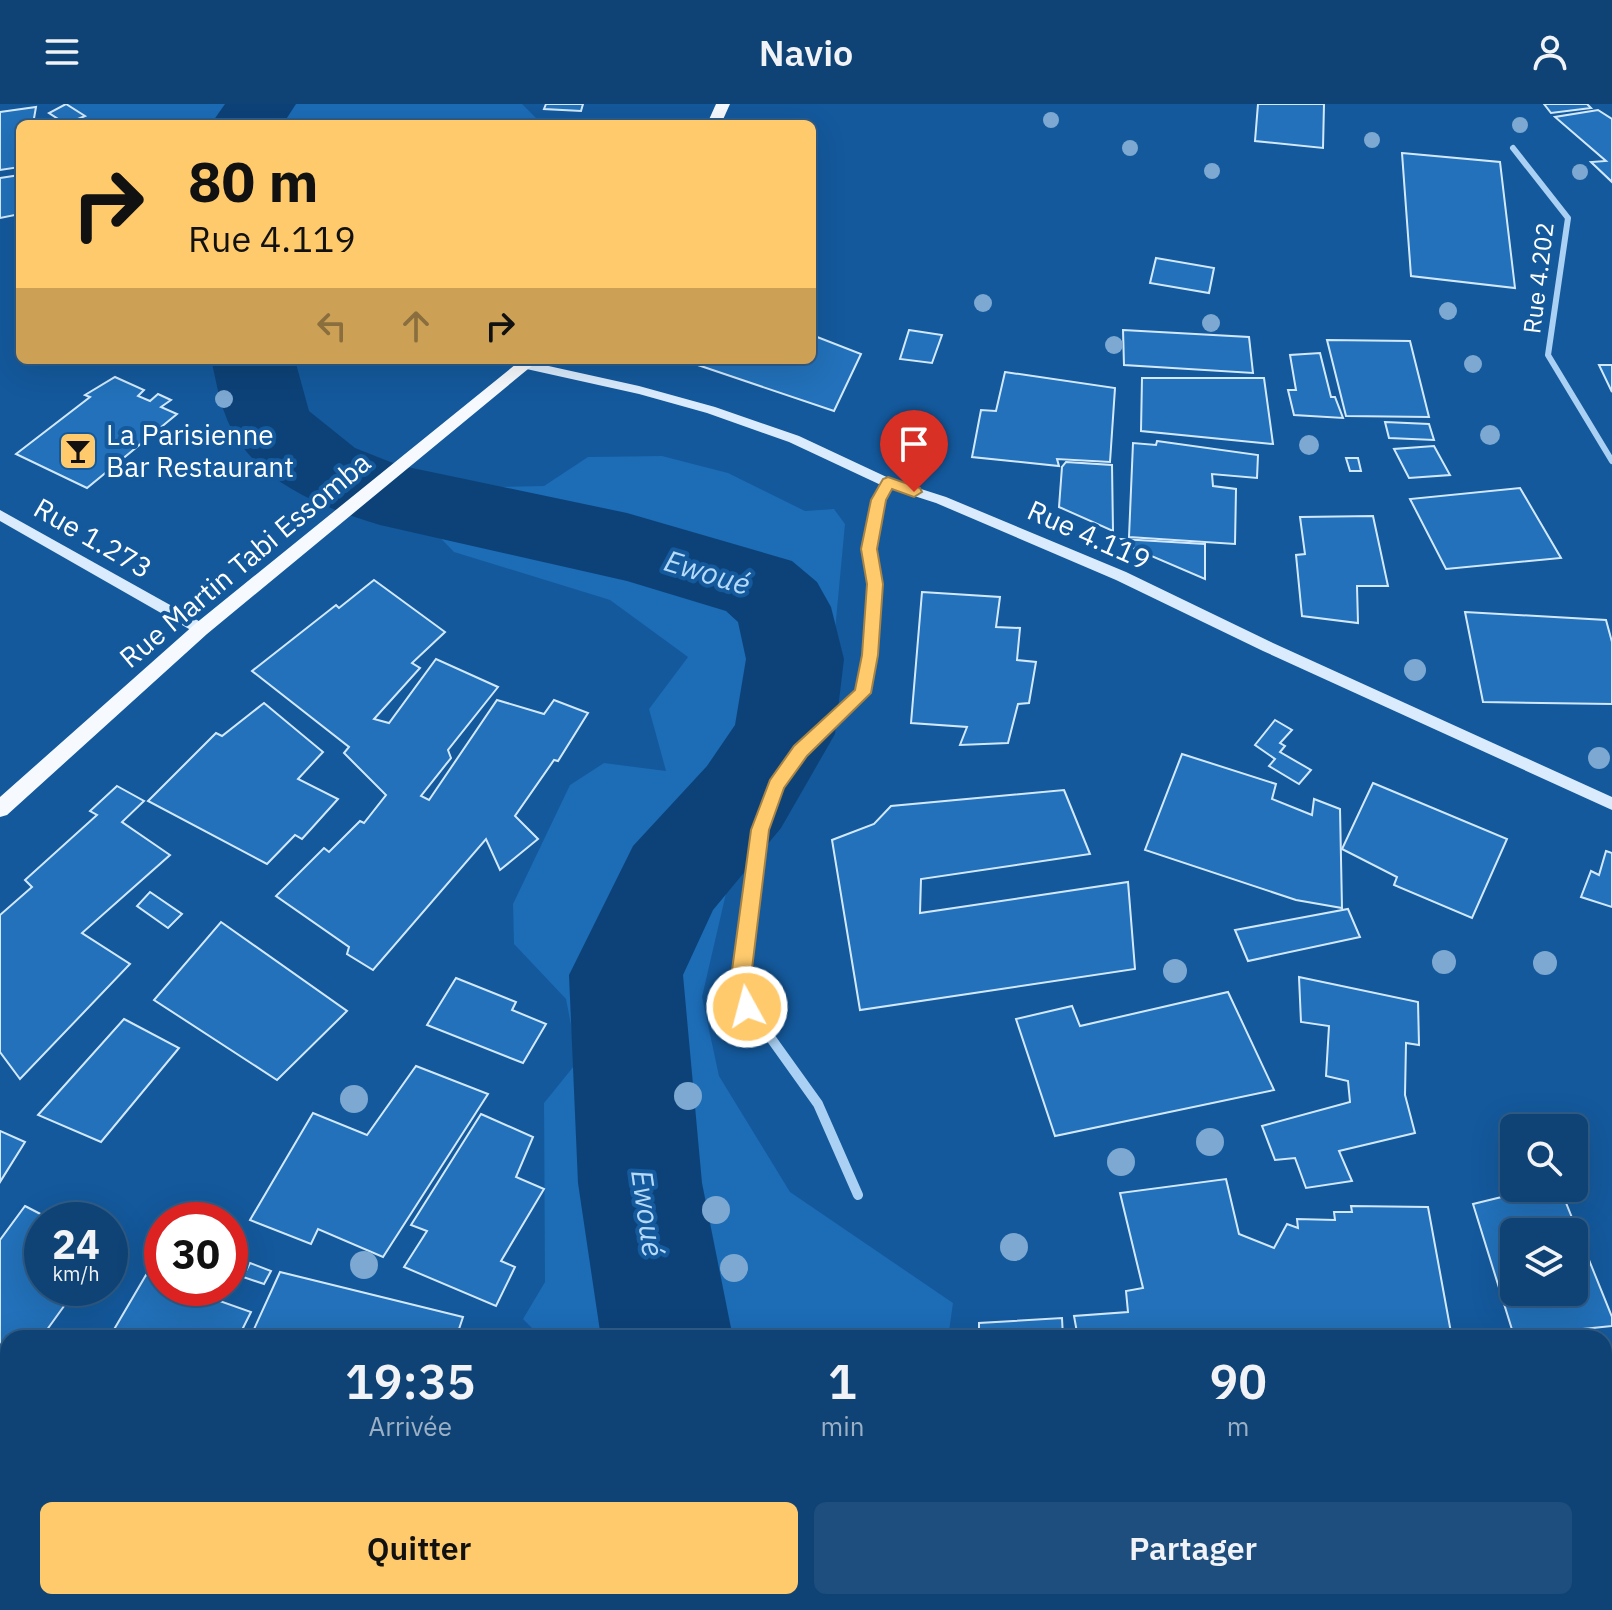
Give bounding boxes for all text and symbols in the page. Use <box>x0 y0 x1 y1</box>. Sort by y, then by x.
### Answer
text: Navio <box>759 29 853 76</box>
icon: menu <box>40 30 84 74</box>
icon: person <box>1528 30 1572 74</box>
text: 80 m <box>188 145 318 217</box>
icon: right <box>56 152 160 256</box>
text: Rue 4.119 <box>188 215 356 262</box>
street label: Rue 4.202 <box>1515 220 1561 335</box>
icon: left <box>310 304 354 348</box>
icon: ahead <box>394 304 438 348</box>
icon: right <box>478 304 522 348</box>
pin <box>880 410 948 492</box>
place label: La Parisienne Bar Restaurant <box>106 416 294 485</box>
icon: arrive <box>892 422 936 466</box>
bar icon: La Parisienne Bar Restaurant <box>57 430 99 472</box>
street label: Rue Martin Tabi Essomba <box>111 444 378 676</box>
street label: Rue 1.273 <box>27 489 159 586</box>
street label: Rue 4.119 <box>1022 491 1156 578</box>
water label: Ewoué <box>660 540 755 603</box>
position arrow <box>705 965 789 1049</box>
map controls <box>1500 1114 1588 1306</box>
button: search <box>1500 1114 1588 1202</box>
water label: Ewoué <box>623 1167 674 1259</box>
speed limit sign: 30 <box>144 1202 248 1306</box>
text: 24 <box>52 1218 100 1270</box>
button: layers <box>1500 1218 1588 1306</box>
text: km/h <box>52 1260 100 1287</box>
text: 19:35 <box>345 1350 475 1412</box>
text: 1 <box>828 1350 857 1412</box>
text: 90 <box>1209 1350 1267 1412</box>
text: Arrivée <box>369 1409 452 1443</box>
text: min <box>820 1409 864 1443</box>
text: m <box>1227 1409 1250 1443</box>
button: Quitter <box>40 1502 798 1594</box>
button: Partager <box>814 1502 1572 1594</box>

